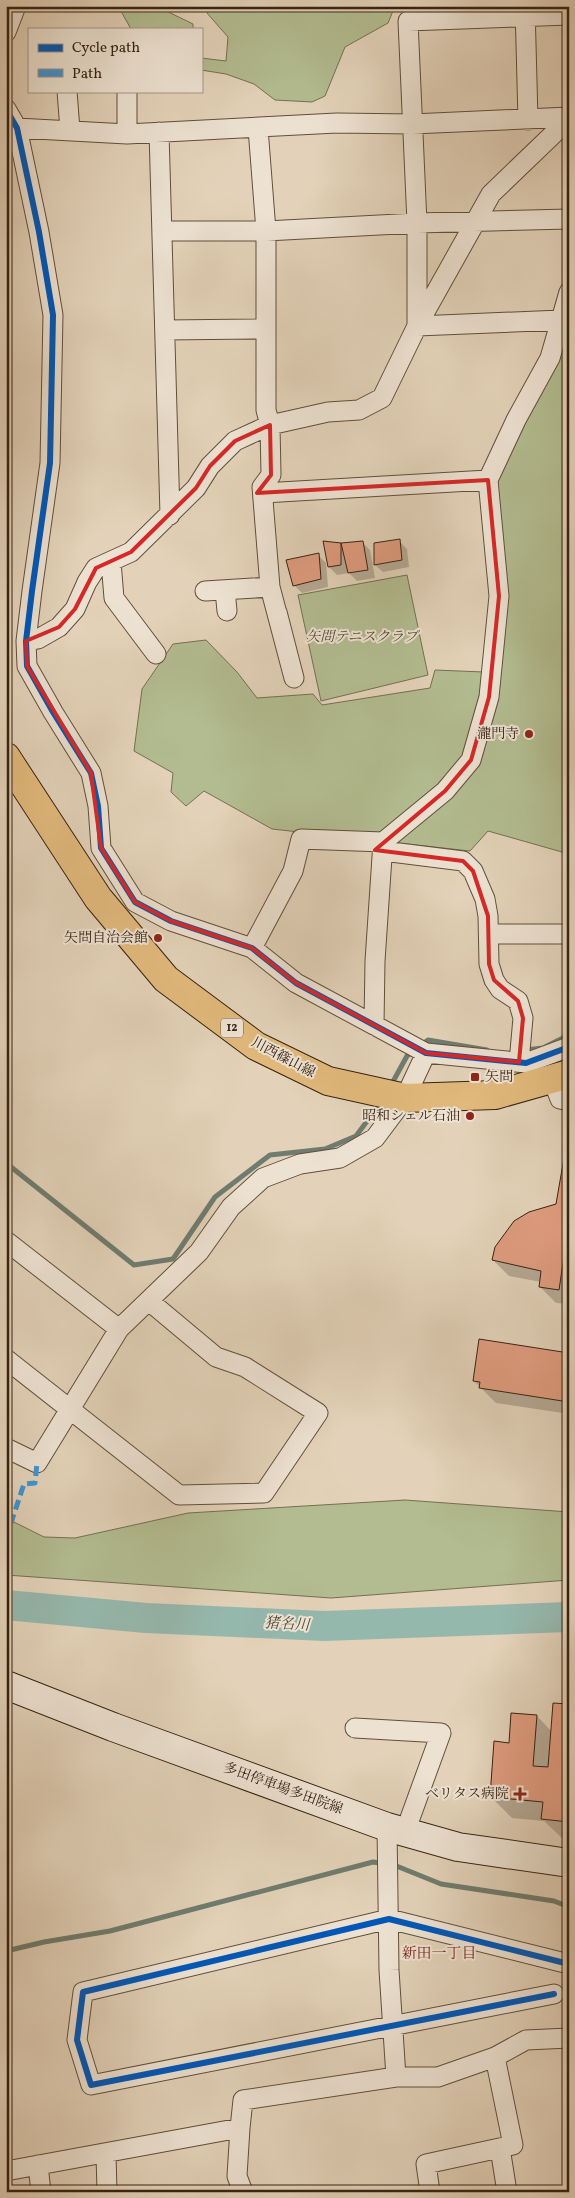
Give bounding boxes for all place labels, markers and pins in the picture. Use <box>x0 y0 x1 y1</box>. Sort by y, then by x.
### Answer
place label: 瀧門寺 <box>477 725 519 744</box>
marker: 瀧門寺 <box>523 728 535 740</box>
place label: 矢問自治会館 <box>64 929 148 948</box>
marker: 矢問自治会館 <box>152 932 164 944</box>
place label: 矢問 <box>485 1068 513 1087</box>
marker: 矢問 <box>469 1071 481 1083</box>
place label: 昭和シェル石油 <box>362 1107 460 1126</box>
marker: 昭和シェル石油 <box>464 1110 476 1122</box>
place label: ベリタス病院 <box>425 1785 509 1804</box>
marker: ベリタス病院 <box>513 1787 527 1801</box>

